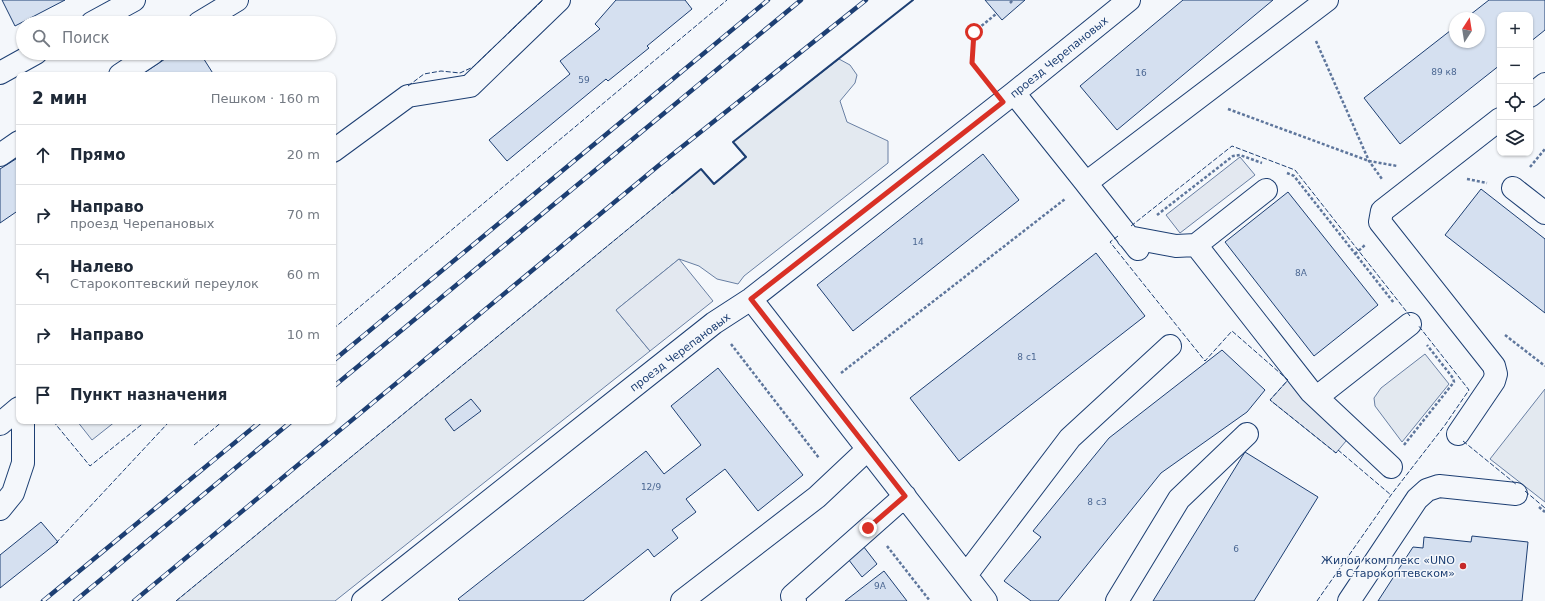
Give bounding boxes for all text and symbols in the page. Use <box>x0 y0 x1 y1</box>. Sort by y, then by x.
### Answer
north arrow <box>1449 12 1485 48</box>
map controls <box>1497 12 1533 156</box>
button: + <box>1497 12 1533 48</box>
street label: проезд Черепановых <box>1008 14 1111 101</box>
search box <box>16 16 336 60</box>
route start <box>965 23 983 41</box>
icon: search <box>30 27 52 49</box>
text: Поиск <box>62 29 110 47</box>
button: − <box>1497 48 1533 84</box>
house number: 89 к8 <box>1431 67 1457 77</box>
house number: 16 <box>1135 68 1147 78</box>
house number: 59 <box>578 75 590 85</box>
button: locate <box>1497 84 1533 120</box>
text: 2 мин <box>32 88 87 108</box>
text: Пешком · 160 m <box>211 91 320 106</box>
button: layers <box>1497 120 1533 156</box>
icon: ahead <box>32 144 54 166</box>
text: Прямо <box>70 146 126 164</box>
text: 20 m <box>287 147 320 162</box>
text: Направо <box>70 198 144 216</box>
icon: right <box>32 204 54 226</box>
text: 70 m <box>287 207 320 222</box>
text: проезд Черепановых <box>70 216 214 231</box>
house number: 14 <box>912 237 924 247</box>
text: Налево <box>70 258 134 276</box>
icon: left <box>32 264 54 286</box>
text: 60 m <box>287 267 320 282</box>
house number: 8А <box>1295 268 1308 278</box>
text: Старокоптевский переулок <box>70 276 259 291</box>
street label: проезд Черепановых <box>628 310 733 394</box>
icon: right <box>32 324 54 346</box>
text: Направо <box>70 326 144 344</box>
text: 10 m <box>287 327 320 342</box>
house number: 8 с1 <box>1017 352 1037 362</box>
icon: arrive <box>32 384 54 406</box>
text: Пункт назначения <box>70 386 227 404</box>
house number: 12/9 <box>641 482 661 492</box>
house number: 8 с3 <box>1087 497 1107 507</box>
route end <box>859 519 877 537</box>
house number: 6 <box>1233 544 1239 554</box>
place label: Жилой комплекс «UNO в Старокоптевском» <box>1321 554 1455 580</box>
marker: Жилой комплекс «UNO в Старокоптевском» <box>1458 561 1468 571</box>
house number: 9А <box>874 581 887 591</box>

